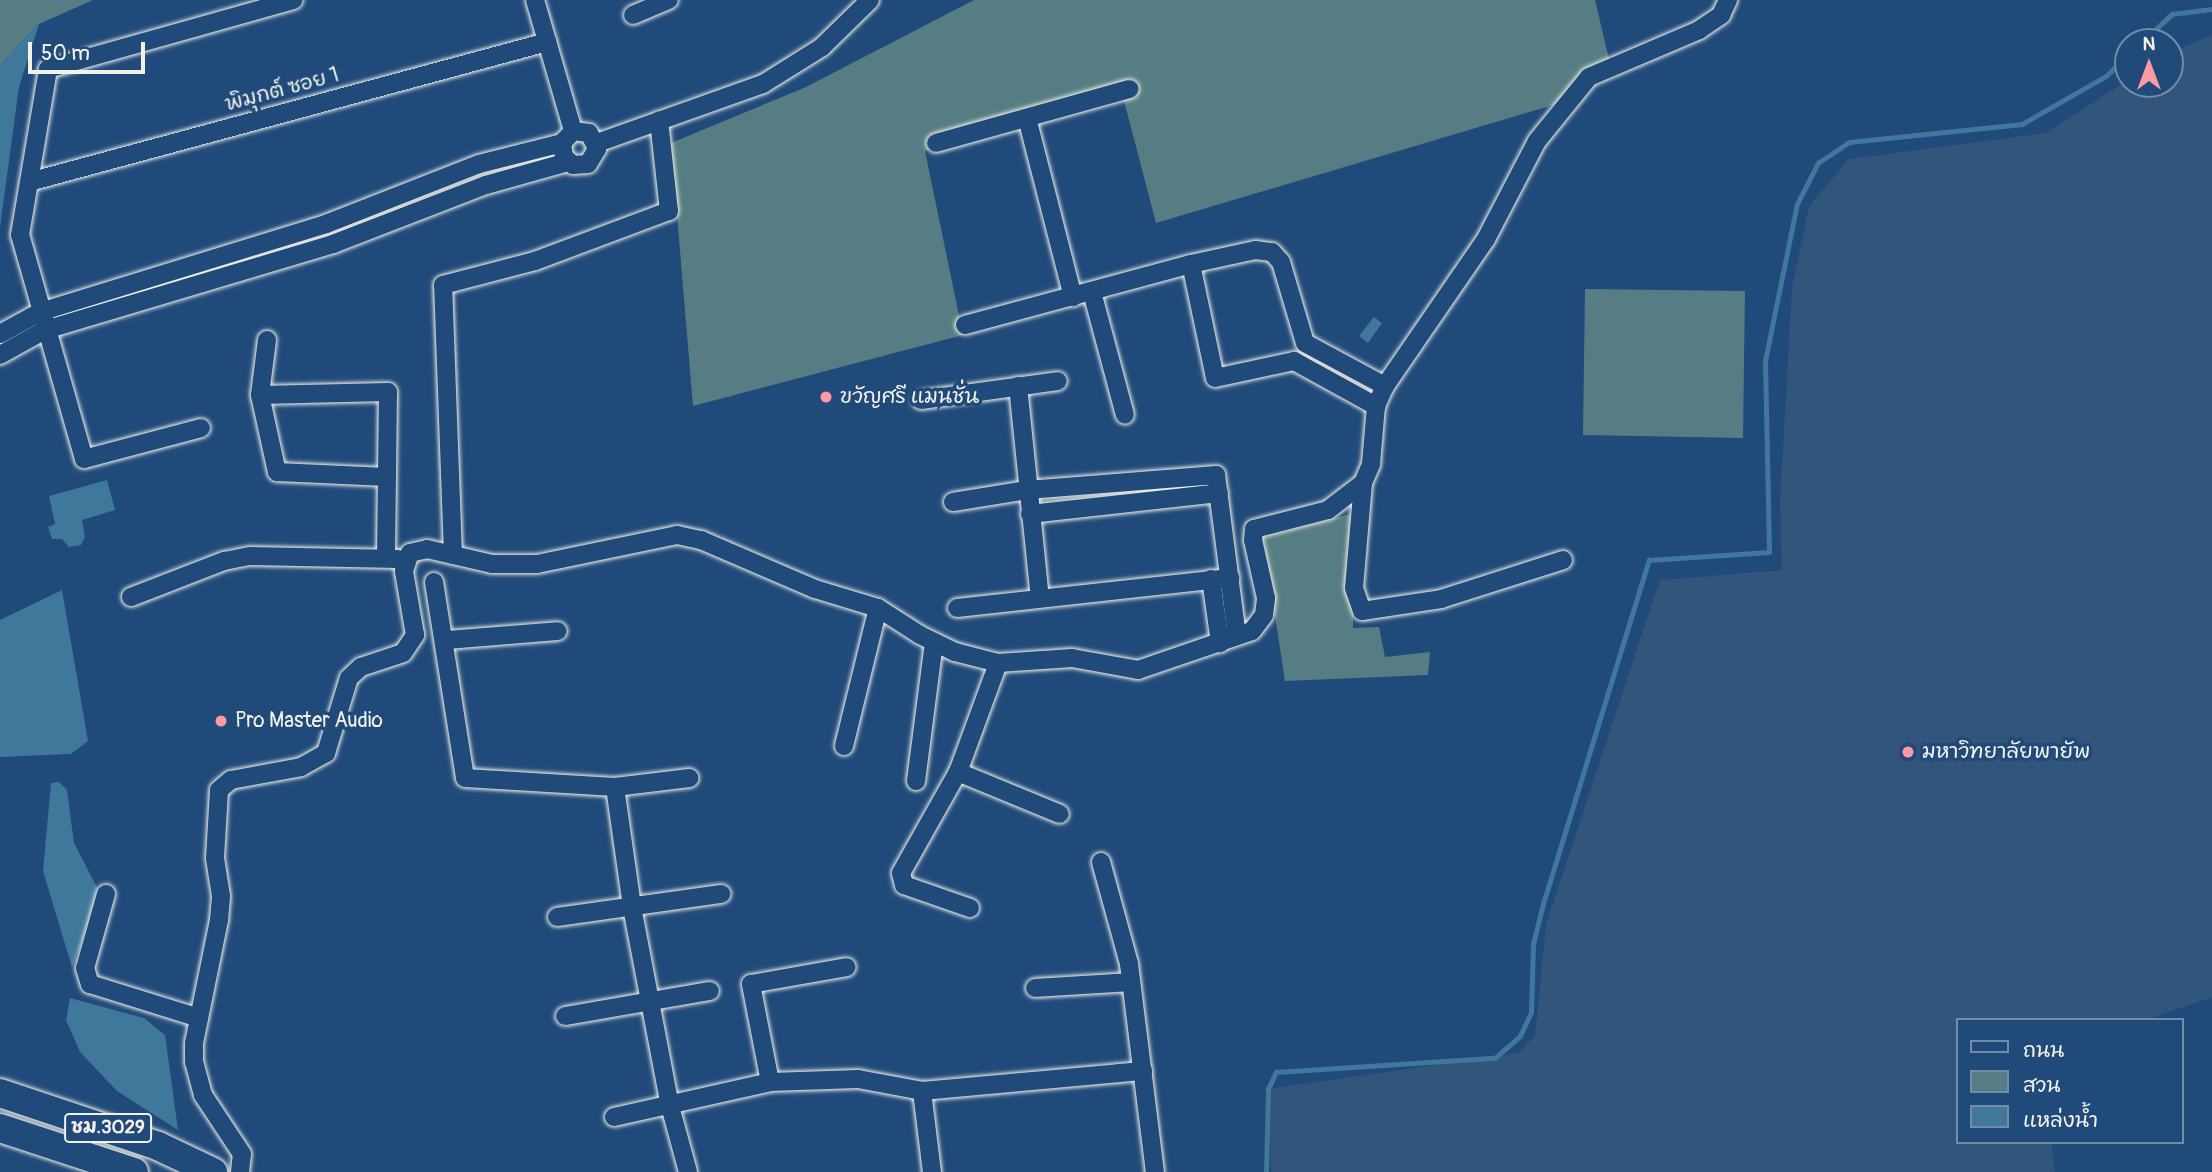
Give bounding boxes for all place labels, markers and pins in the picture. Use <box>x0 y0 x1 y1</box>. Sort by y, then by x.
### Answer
place label: ขวัญศรี แมนชั่น <box>840 384 979 410</box>
marker: ขวัญศรี แมนชั่น <box>818 389 834 405</box>
place label: Pro Master Audio <box>235 708 383 734</box>
marker: Pro Master Audio <box>213 713 229 729</box>
place label: มหาวิทยาลัยพายัพ <box>1922 739 2090 765</box>
marker: มหาวิทยาลัยพายัพ <box>1900 744 1916 760</box>

